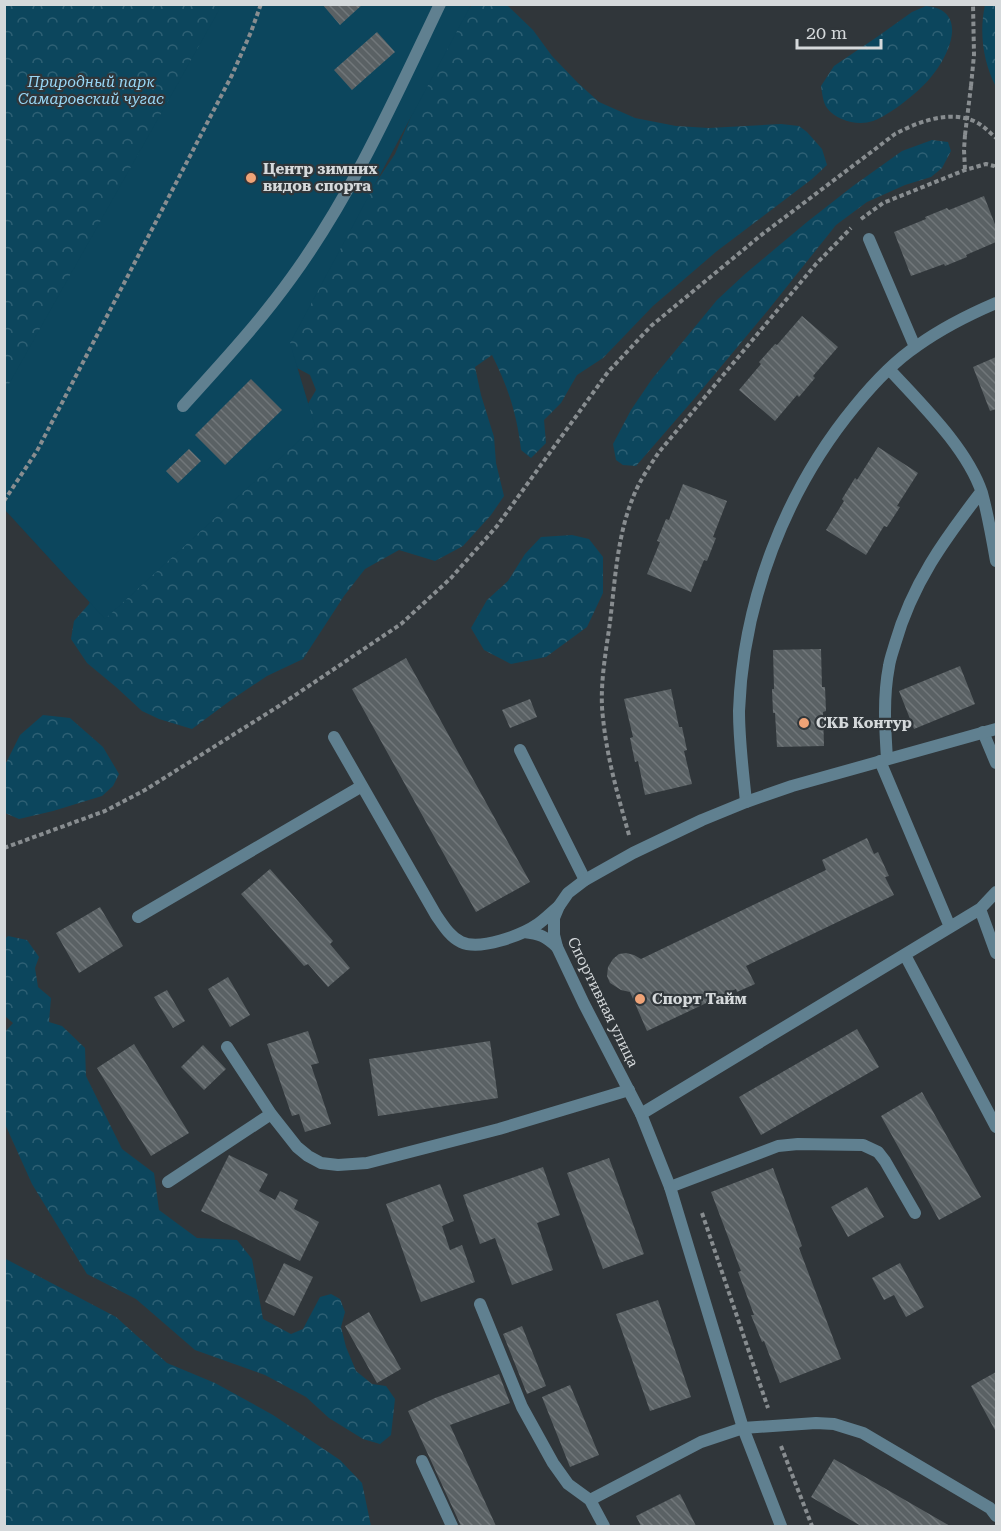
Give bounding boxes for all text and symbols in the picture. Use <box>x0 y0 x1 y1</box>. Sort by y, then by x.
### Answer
scale bar <box>797 12 881 50</box>
text: 20 m <box>806 22 847 43</box>
park label: Природный парк Самаровский чугас <box>18 73 164 108</box>
place label: Центр зимних видов спорта <box>263 160 377 195</box>
marker: Центр зимних видов спорта <box>244 171 258 185</box>
place label: СКБ Контур <box>816 714 912 732</box>
marker: СКБ Контур <box>797 716 811 730</box>
street label: Спортивная улица <box>564 934 642 1070</box>
place label: Спорт Тайм <box>652 990 747 1008</box>
marker: Спорт Тайм <box>633 992 647 1006</box>

